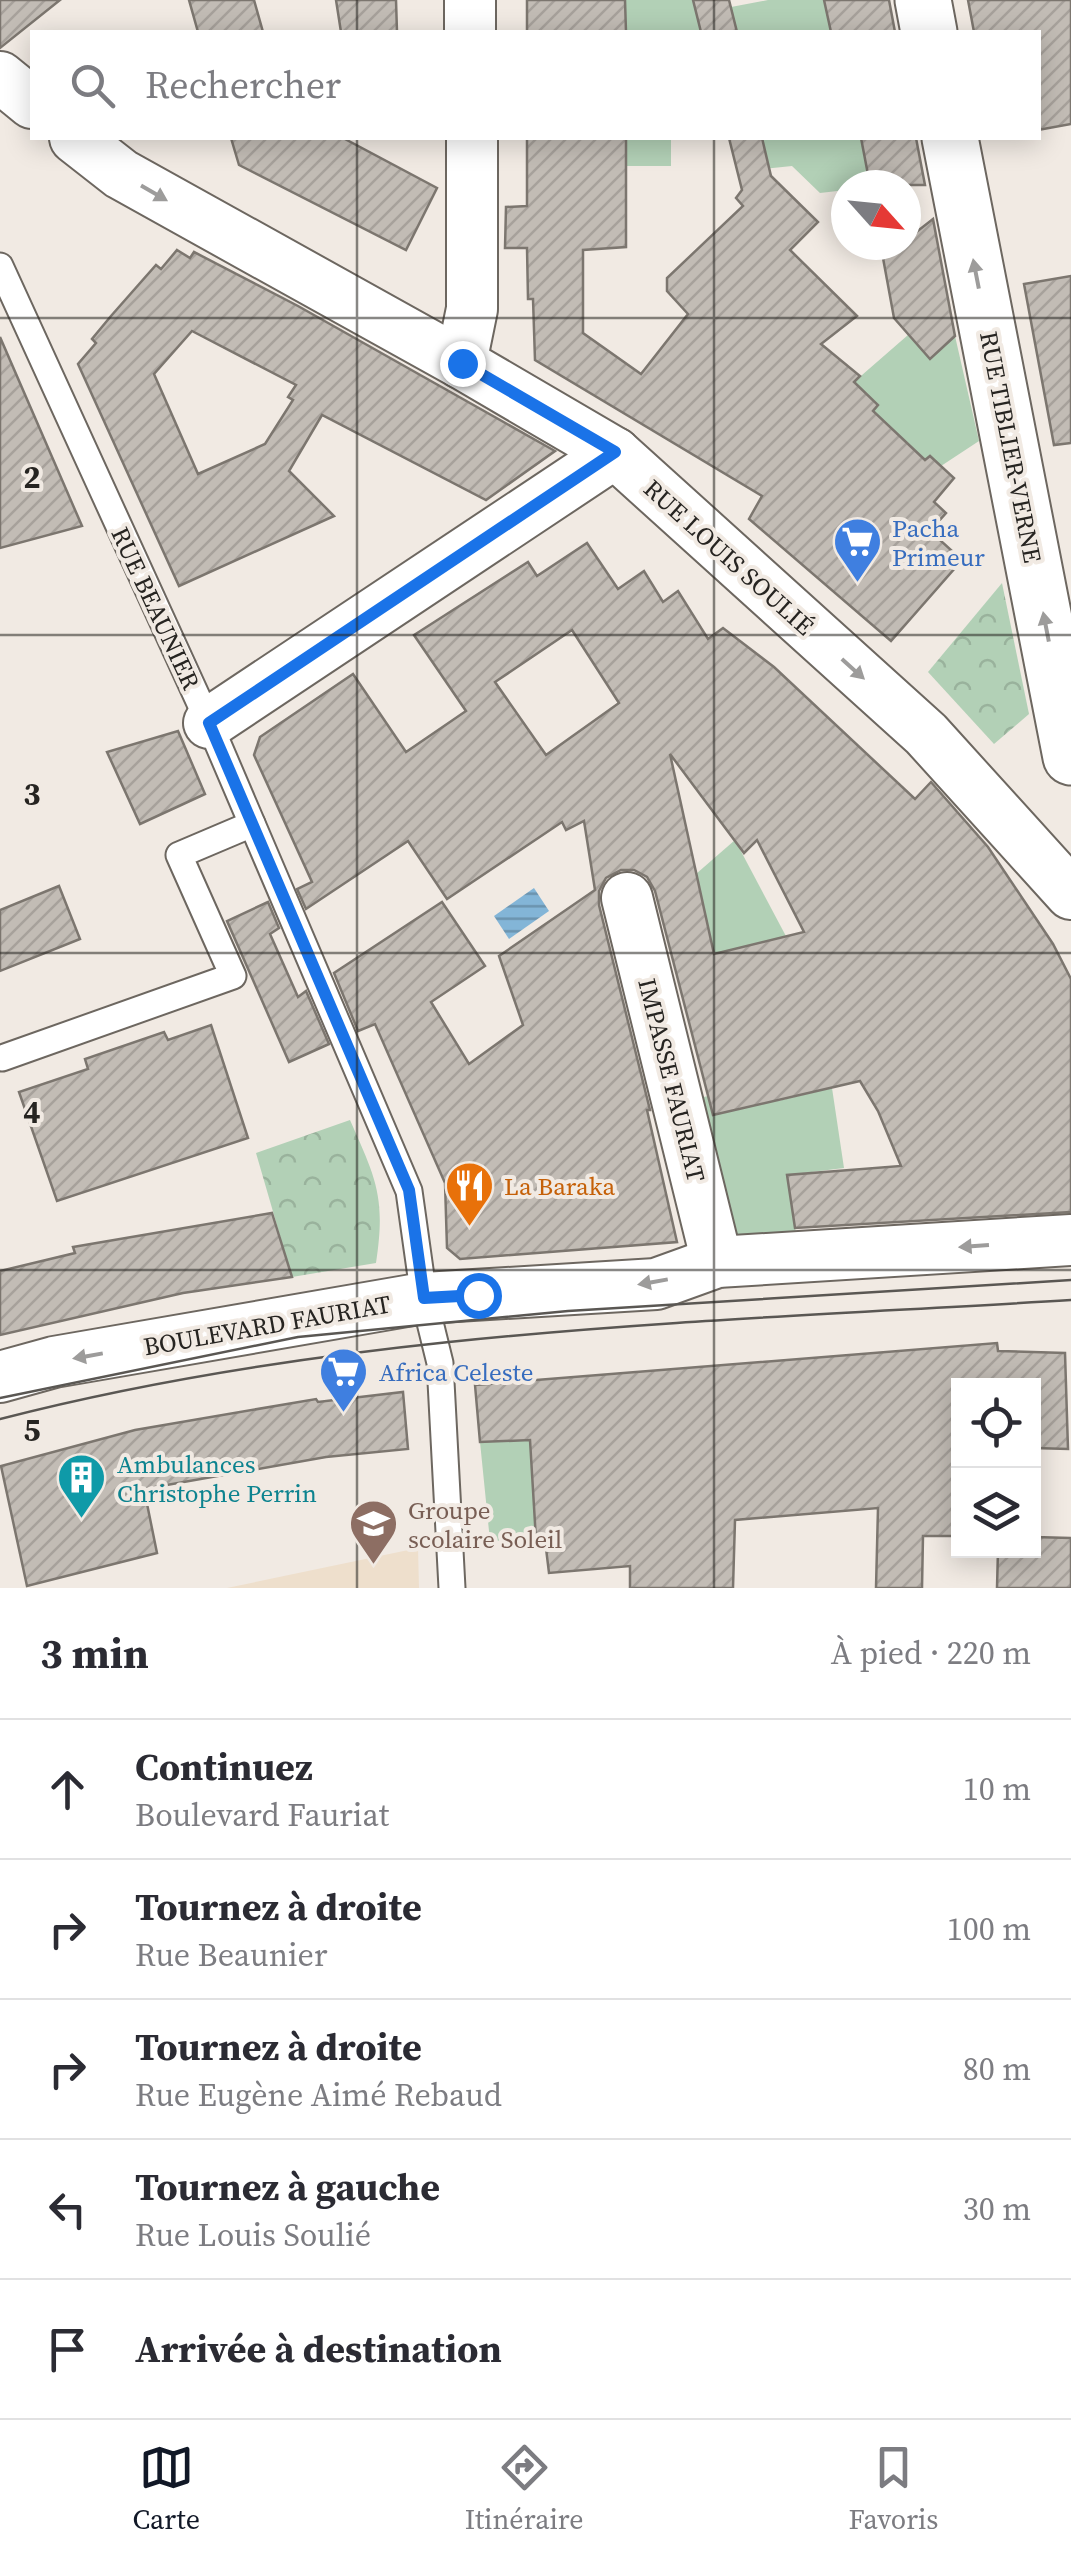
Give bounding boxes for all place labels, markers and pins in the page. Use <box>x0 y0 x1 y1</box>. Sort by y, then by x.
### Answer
place label: Pacha Primeur <box>892 511 985 574</box>
supermarket icon: Pacha Primeur <box>831 516 883 584</box>
restaurant icon: La Baraka <box>443 1160 495 1228</box>
place label: La Baraka <box>504 1169 615 1203</box>
supermarket icon: Africa Celeste <box>318 1346 370 1414</box>
place label: Africa Celeste <box>379 1355 533 1389</box>
place label: Ambulances Christophe Perrin <box>117 1447 317 1510</box>
building icon: Ambulances Christophe Perrin <box>56 1452 108 1520</box>
place label: Groupe scolaire Soleil <box>408 1493 562 1556</box>
school or university icon: Groupe scolaire Soleil <box>347 1498 399 1566</box>

